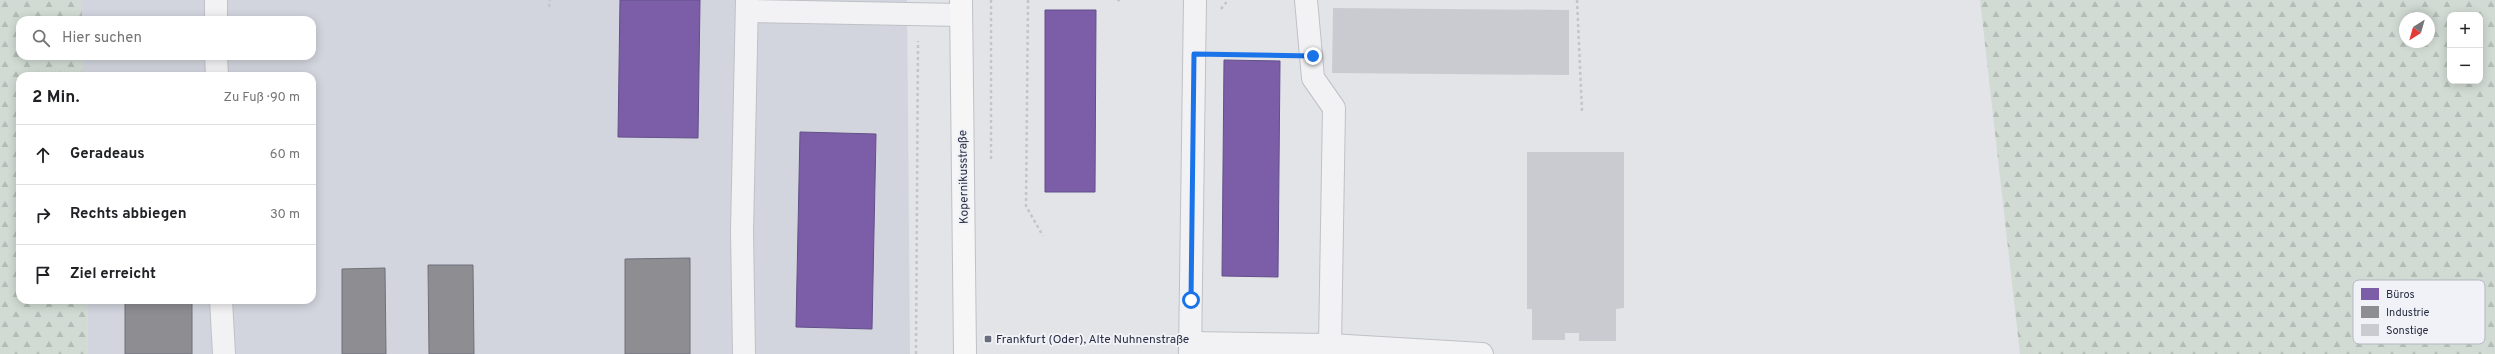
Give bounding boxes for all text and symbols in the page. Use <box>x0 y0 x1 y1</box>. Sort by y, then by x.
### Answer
north arrow <box>2399 12 2435 48</box>
map controls <box>2447 12 2483 84</box>
button: + <box>2447 12 2483 48</box>
search box <box>16 16 316 60</box>
icon: search <box>30 27 52 49</box>
text: Hier suchen <box>62 29 142 48</box>
route end <box>1304 47 1322 65</box>
button: − <box>2447 48 2483 84</box>
text: 2 Min. <box>32 87 80 109</box>
text: Zu Fuß · 90 m <box>224 90 300 106</box>
street label: Kopernikusstraße <box>955 130 973 224</box>
icon: ahead <box>32 144 54 166</box>
text: Geradeaus <box>70 145 145 164</box>
text: 60 m <box>270 147 300 163</box>
icon: right <box>32 204 54 226</box>
text: Rechts abbiegen <box>70 205 187 224</box>
text: 30 m <box>270 207 300 223</box>
icon: arrive <box>32 264 54 286</box>
text: Ziel erreicht <box>70 265 156 284</box>
legend <box>2353 280 2485 344</box>
text: Büros <box>2386 288 2415 302</box>
route start <box>1182 291 1200 309</box>
text: Industrie <box>2386 306 2430 320</box>
text: Sonstige <box>2386 324 2429 338</box>
place label: Frankfurt (Oder), Alte Nuhnenstraße <box>996 332 1189 348</box>
marker: Frankfurt (Oder), Alte Nuhnenstraße <box>983 334 993 344</box>

